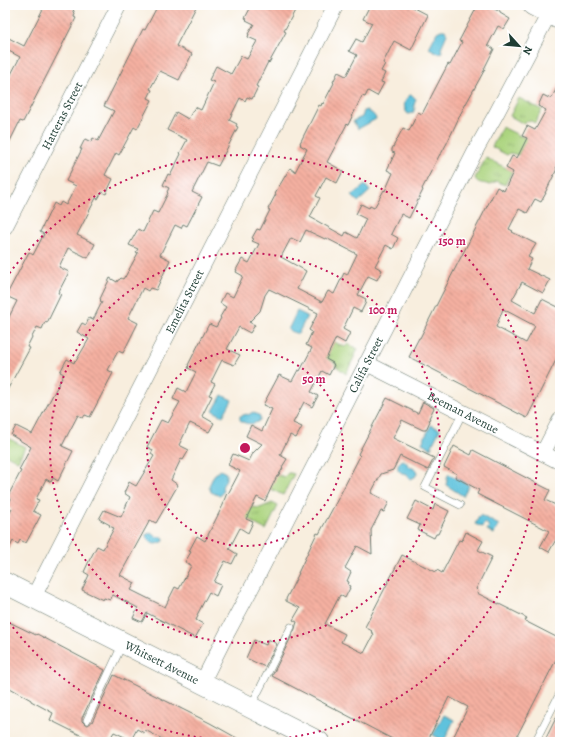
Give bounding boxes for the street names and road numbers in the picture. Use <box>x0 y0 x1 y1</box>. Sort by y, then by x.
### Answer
street label: Hatteras Street <box>38 79 86 153</box>
street label: Emelita Street <box>161 267 208 336</box>
street label: Califa Street <box>345 334 387 395</box>
street label: Beeman Avenue <box>425 388 502 437</box>
street label: Whitsett Avenue <box>121 637 202 688</box>

